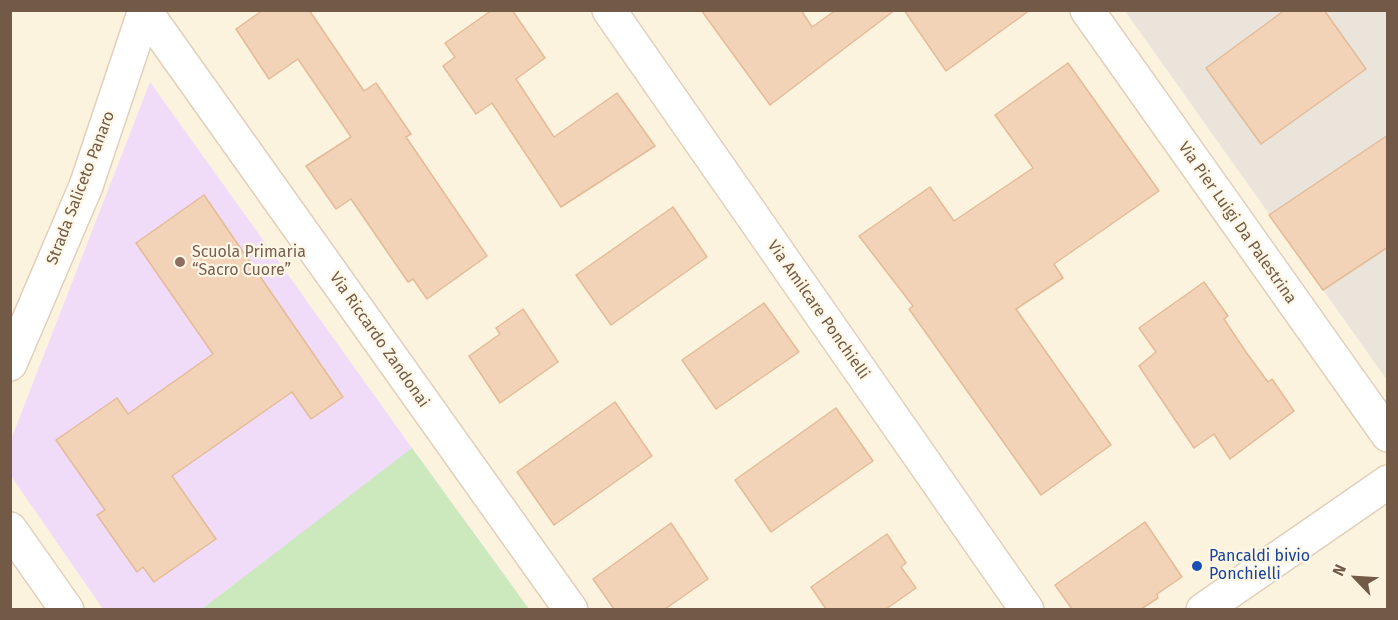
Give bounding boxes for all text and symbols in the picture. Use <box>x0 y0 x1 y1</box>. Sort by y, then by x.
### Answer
street label: Strada Saliceto Panaro <box>43 108 119 268</box>
street label: Via Pier Luigi Da Palestrina <box>1174 138 1300 308</box>
street label: Via Amilcare Ponchielli <box>763 237 873 383</box>
place label: Scuola Primaria “Sacro Cuore” <box>192 243 306 281</box>
marker: Scuola Primaria “Sacro Cuore” <box>173 255 187 269</box>
street label: Via Riccardo Zandonai <box>325 269 433 411</box>
place label: Pancaldi bivio Ponchielli <box>1209 547 1310 585</box>
north arrow <box>1326 548 1386 608</box>
marker: Pancaldi bivio Ponchielli <box>1190 559 1204 573</box>
text: N <box>1328 561 1350 579</box>

